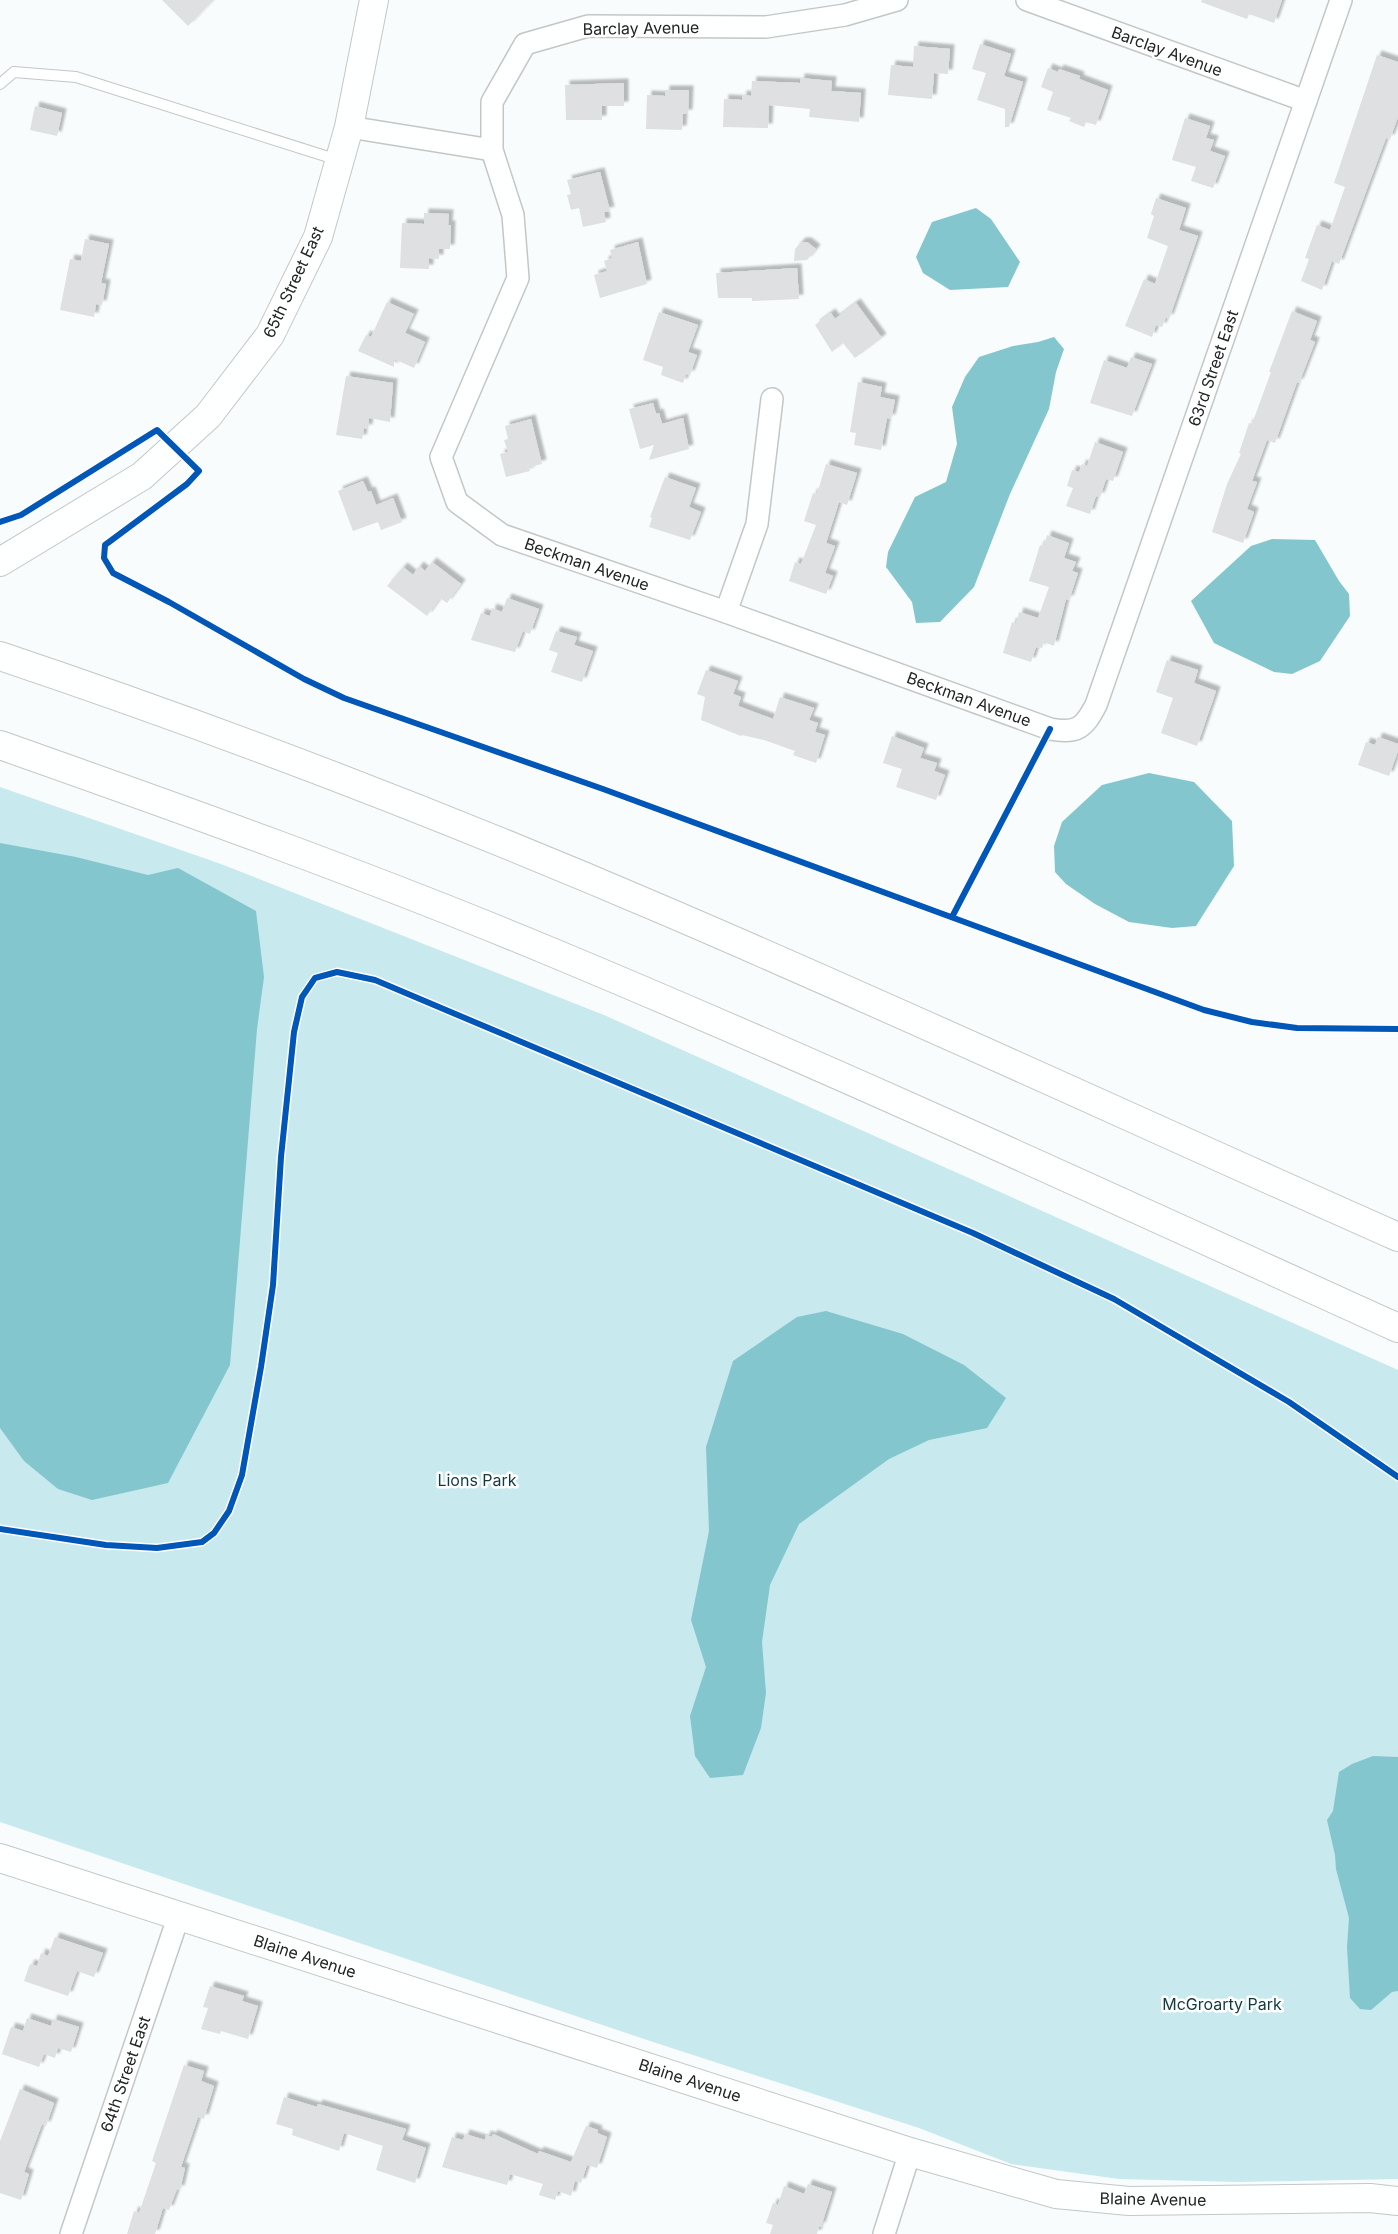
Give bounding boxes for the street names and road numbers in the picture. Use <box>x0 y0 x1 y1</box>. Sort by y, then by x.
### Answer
street label: Barclay Avenue <box>582 17 700 39</box>
street label: Barclay Avenue <box>1109 22 1225 80</box>
street label: 65th Street East <box>258 223 328 341</box>
street label: 63rd Street East <box>1184 307 1242 429</box>
street label: Beckman Avenue <box>522 533 652 595</box>
street label: Beckman Avenue <box>904 667 1034 731</box>
street label: Blaine Avenue <box>251 1930 359 1982</box>
street label: 64th Street East <box>96 2013 154 2135</box>
street label: Blaine Avenue <box>636 2054 744 2106</box>
street label: Blaine Avenue <box>1099 2188 1207 2210</box>

